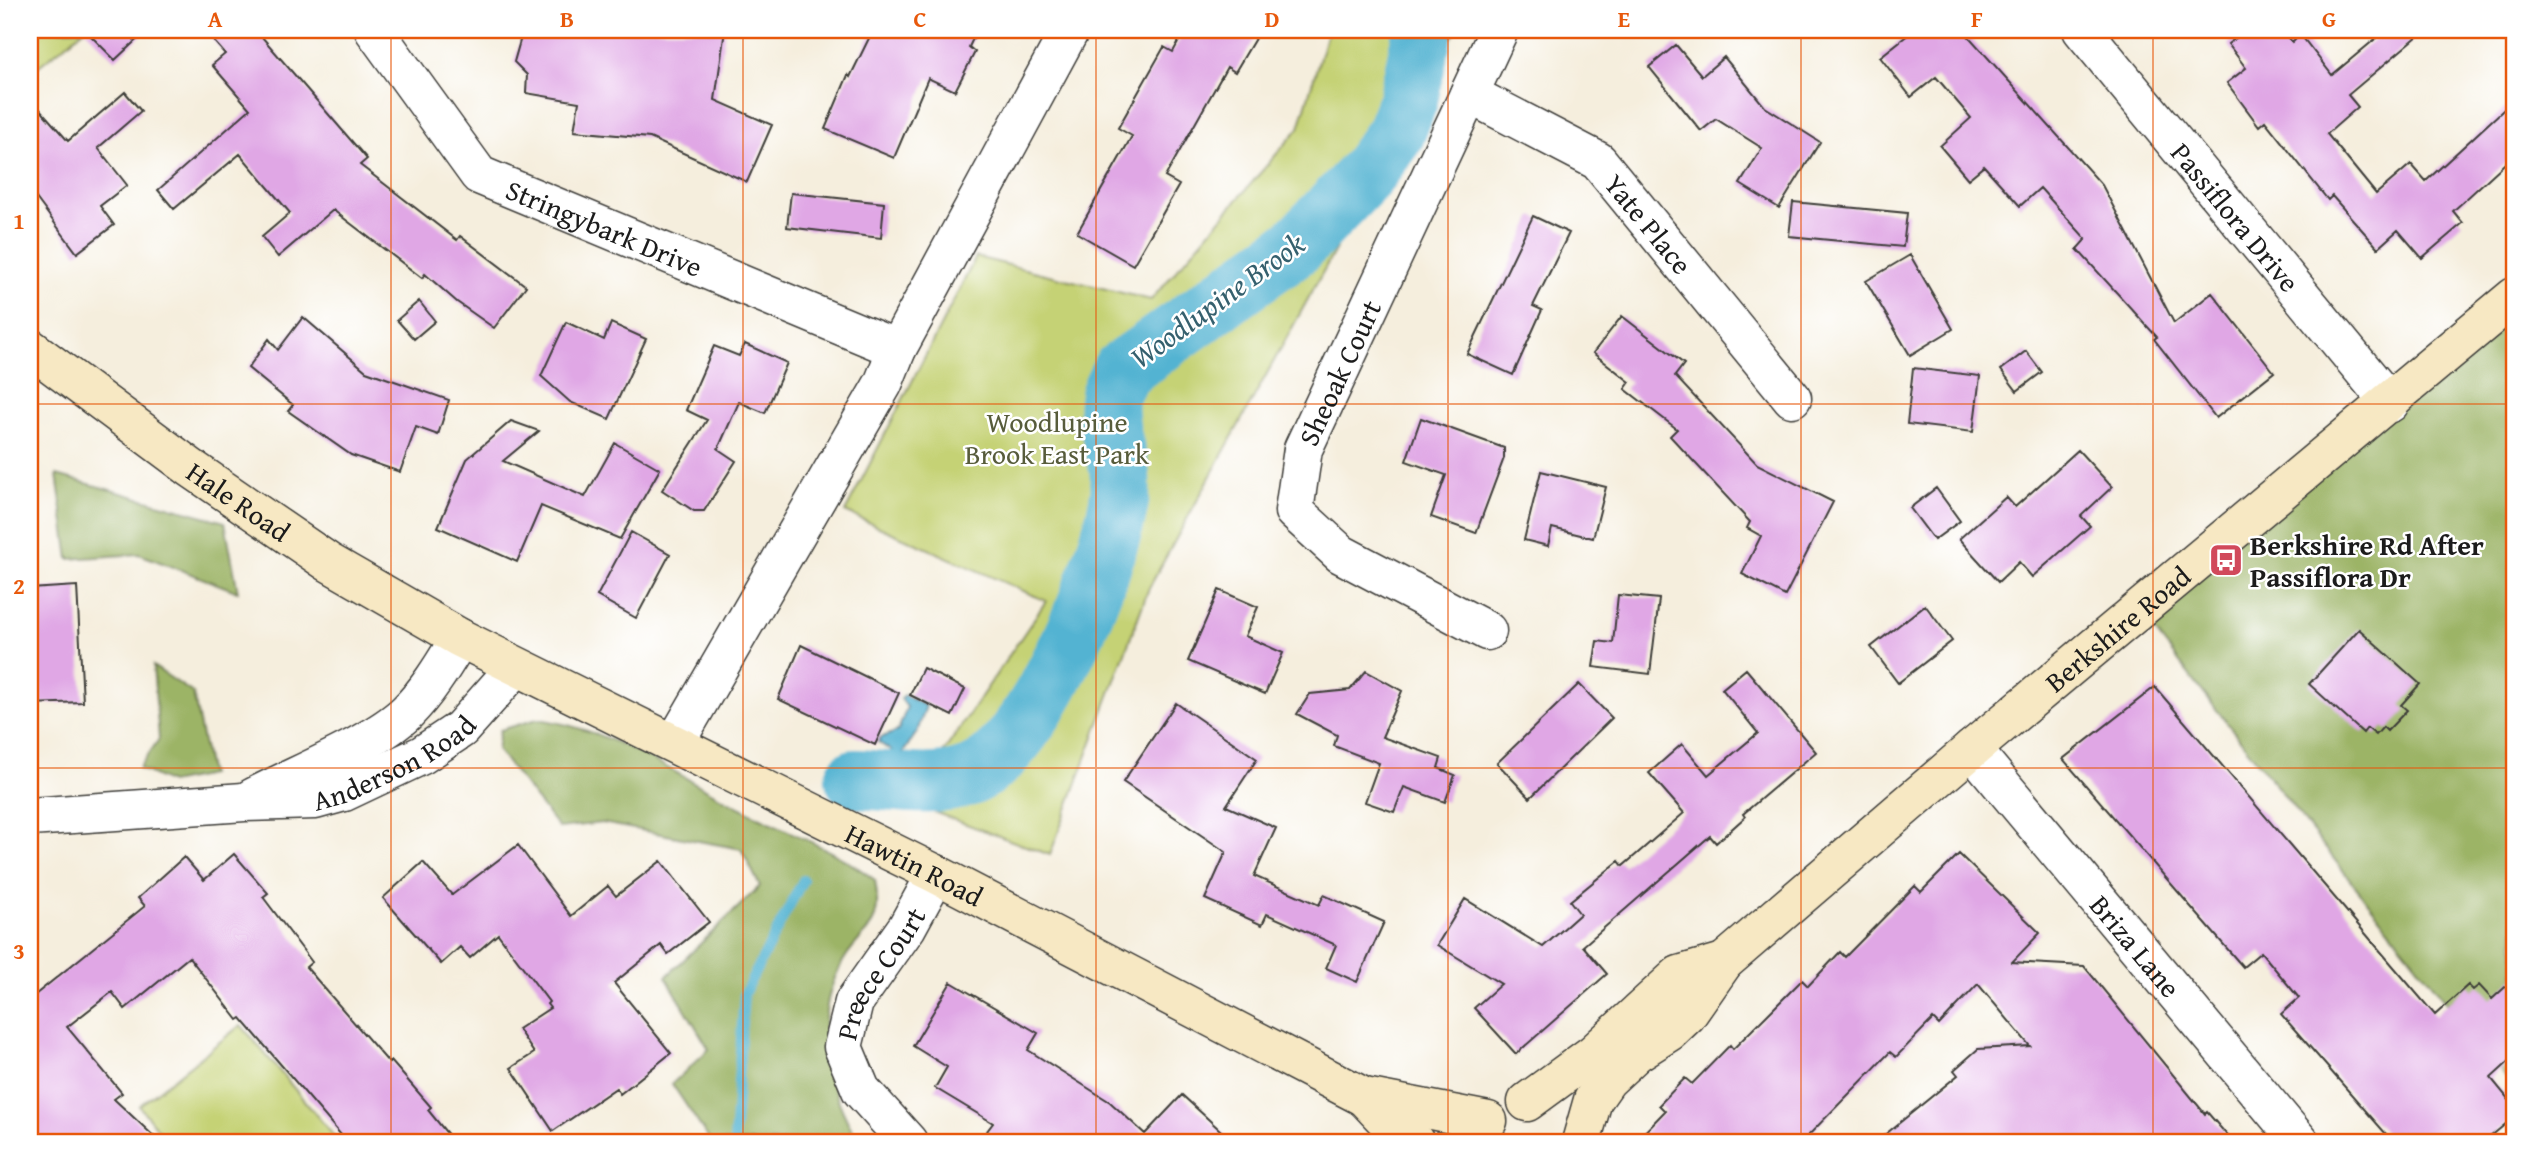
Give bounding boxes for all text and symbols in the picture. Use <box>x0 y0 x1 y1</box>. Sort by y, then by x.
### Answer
text: A <box>208 2 223 35</box>
text: B <box>560 2 574 35</box>
text: C <box>913 2 927 35</box>
text: D <box>1265 2 1280 35</box>
text: E <box>1618 2 1630 35</box>
text: F <box>1971 2 1983 35</box>
text: G <box>2322 2 2336 35</box>
street label: Passiflora Drive <box>2162 133 2310 300</box>
street label: Yate Place <box>1595 164 1703 283</box>
street label: Stringybark Drive <box>500 168 709 286</box>
text: 1 <box>13 204 25 237</box>
water label: Woodlupine Brook <box>1121 221 1314 378</box>
street label: Sheoak Court <box>1287 293 1391 452</box>
park label: Woodlupine Brook East Park <box>965 401 1150 474</box>
street label: Hale Road <box>179 451 299 551</box>
place label: Berkshire Rd After Passiflora Dr <box>2250 524 2484 597</box>
bus stop icon: Berkshire Rd After Passiflora Dr <box>2207 541 2245 579</box>
street label: Berkshire Road <box>2035 555 2199 701</box>
text: 2 <box>13 569 25 602</box>
street label: Anderson Road <box>308 705 485 820</box>
street label: Hawtin Road <box>839 812 991 916</box>
street label: Briza Lane <box>2081 885 2191 1006</box>
street label: Preece Court <box>825 899 935 1044</box>
text: 3 <box>13 934 25 967</box>

